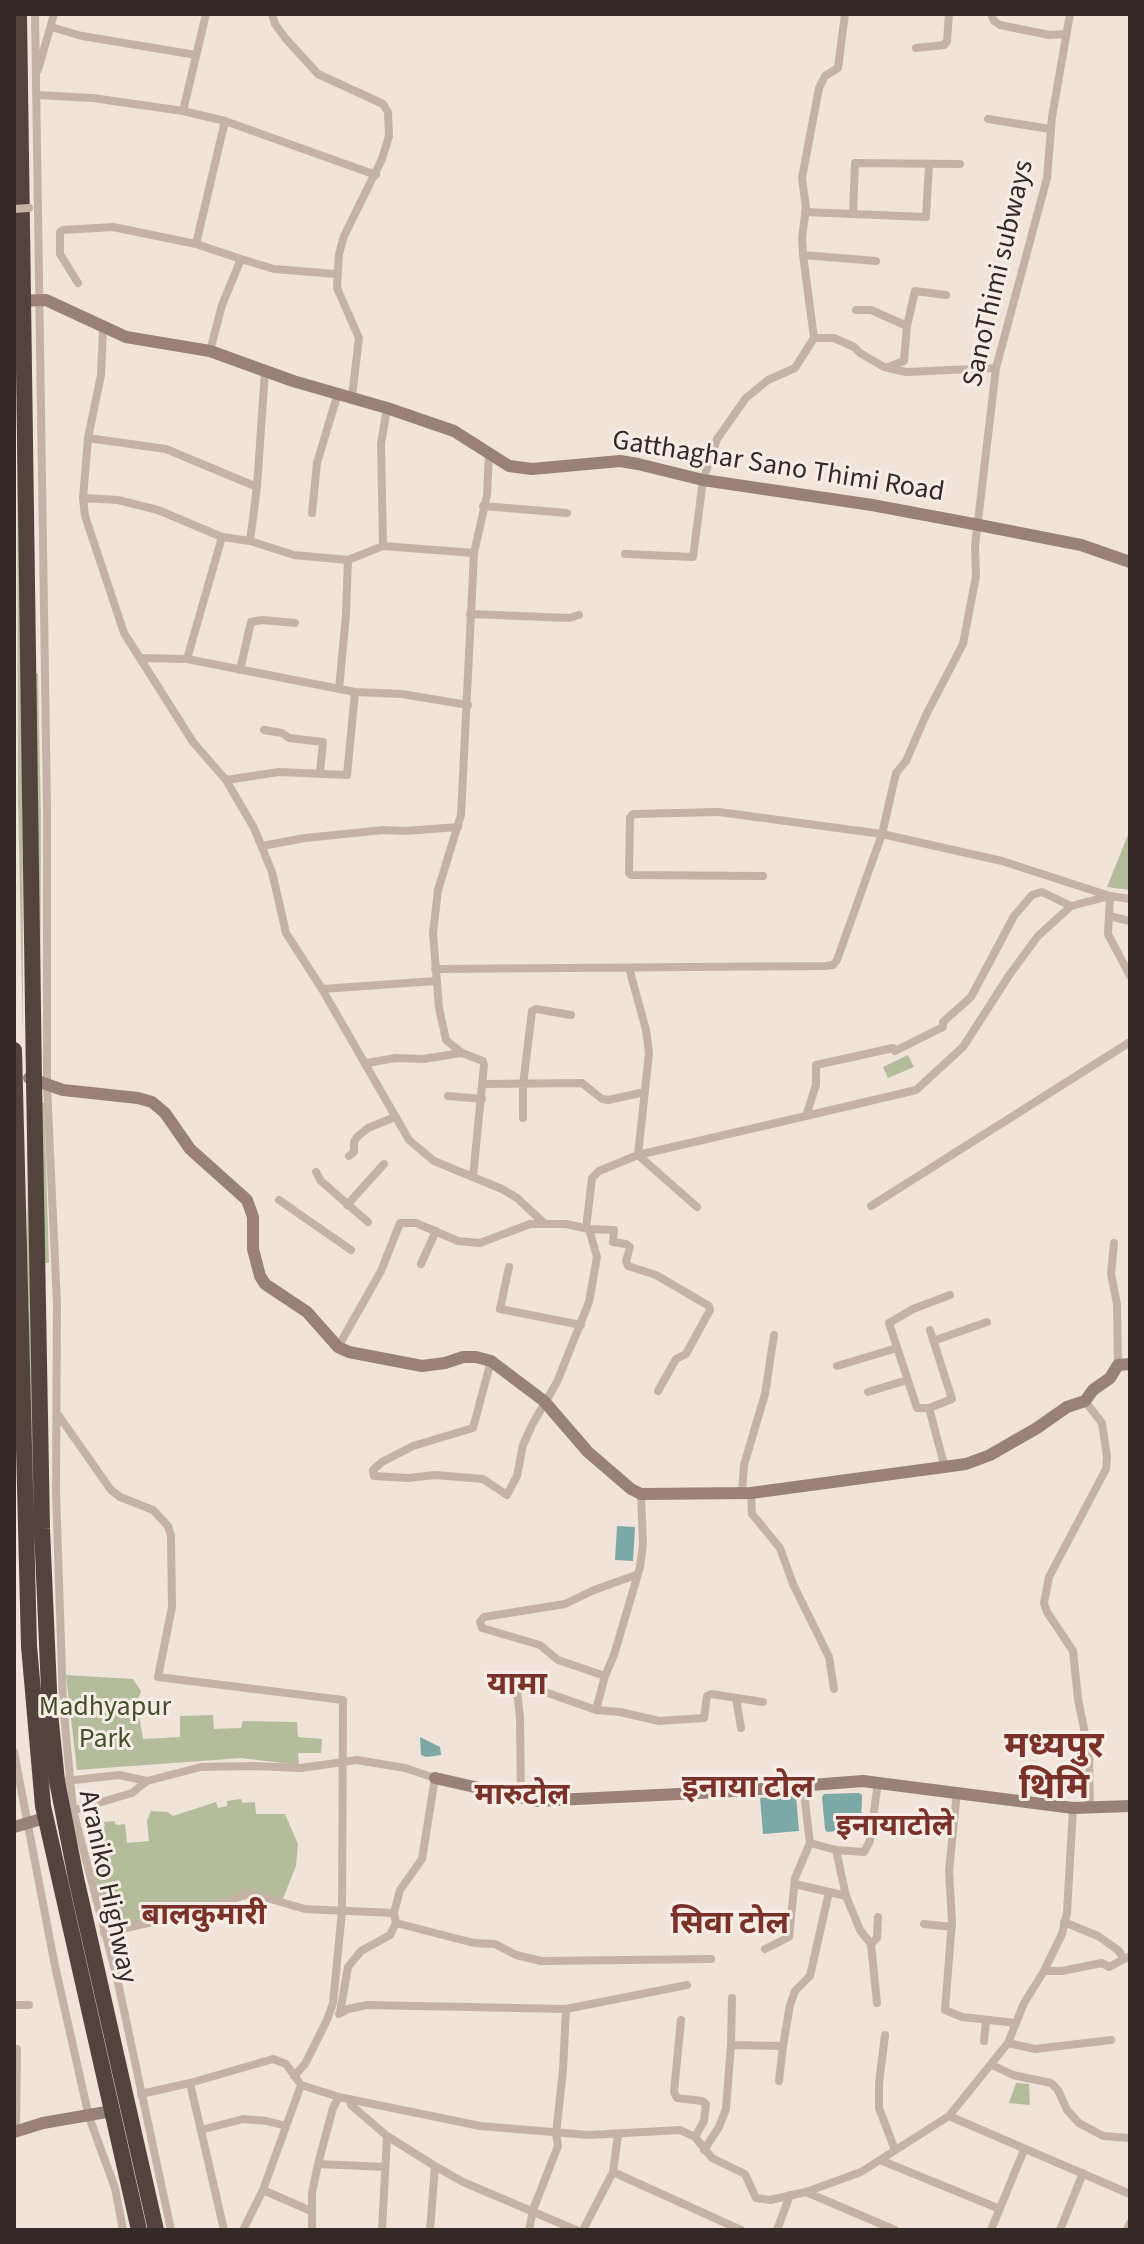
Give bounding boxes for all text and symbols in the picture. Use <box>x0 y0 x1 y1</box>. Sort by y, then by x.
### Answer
street label: SanoThimi subways <box>958 157 1042 391</box>
street label: Gatthaghar Sano Thimi Road <box>610 425 946 511</box>
district label: यामा <box>487 1668 547 1706</box>
park label: Madhyapur Park <box>39 1692 171 1758</box>
district label: मध्यपुर थिमि <box>1004 1727 1104 1812</box>
district label: इनाया टोल <box>682 1771 814 1809</box>
district label: मारुटोल <box>475 1779 569 1815</box>
street label: Araniko Highway <box>69 1788 143 1986</box>
district label: इनायाटोले <box>836 1810 954 1846</box>
district label: बालकुमारी <box>142 1899 266 1935</box>
district label: सिवा टोल <box>671 1907 789 1945</box>

